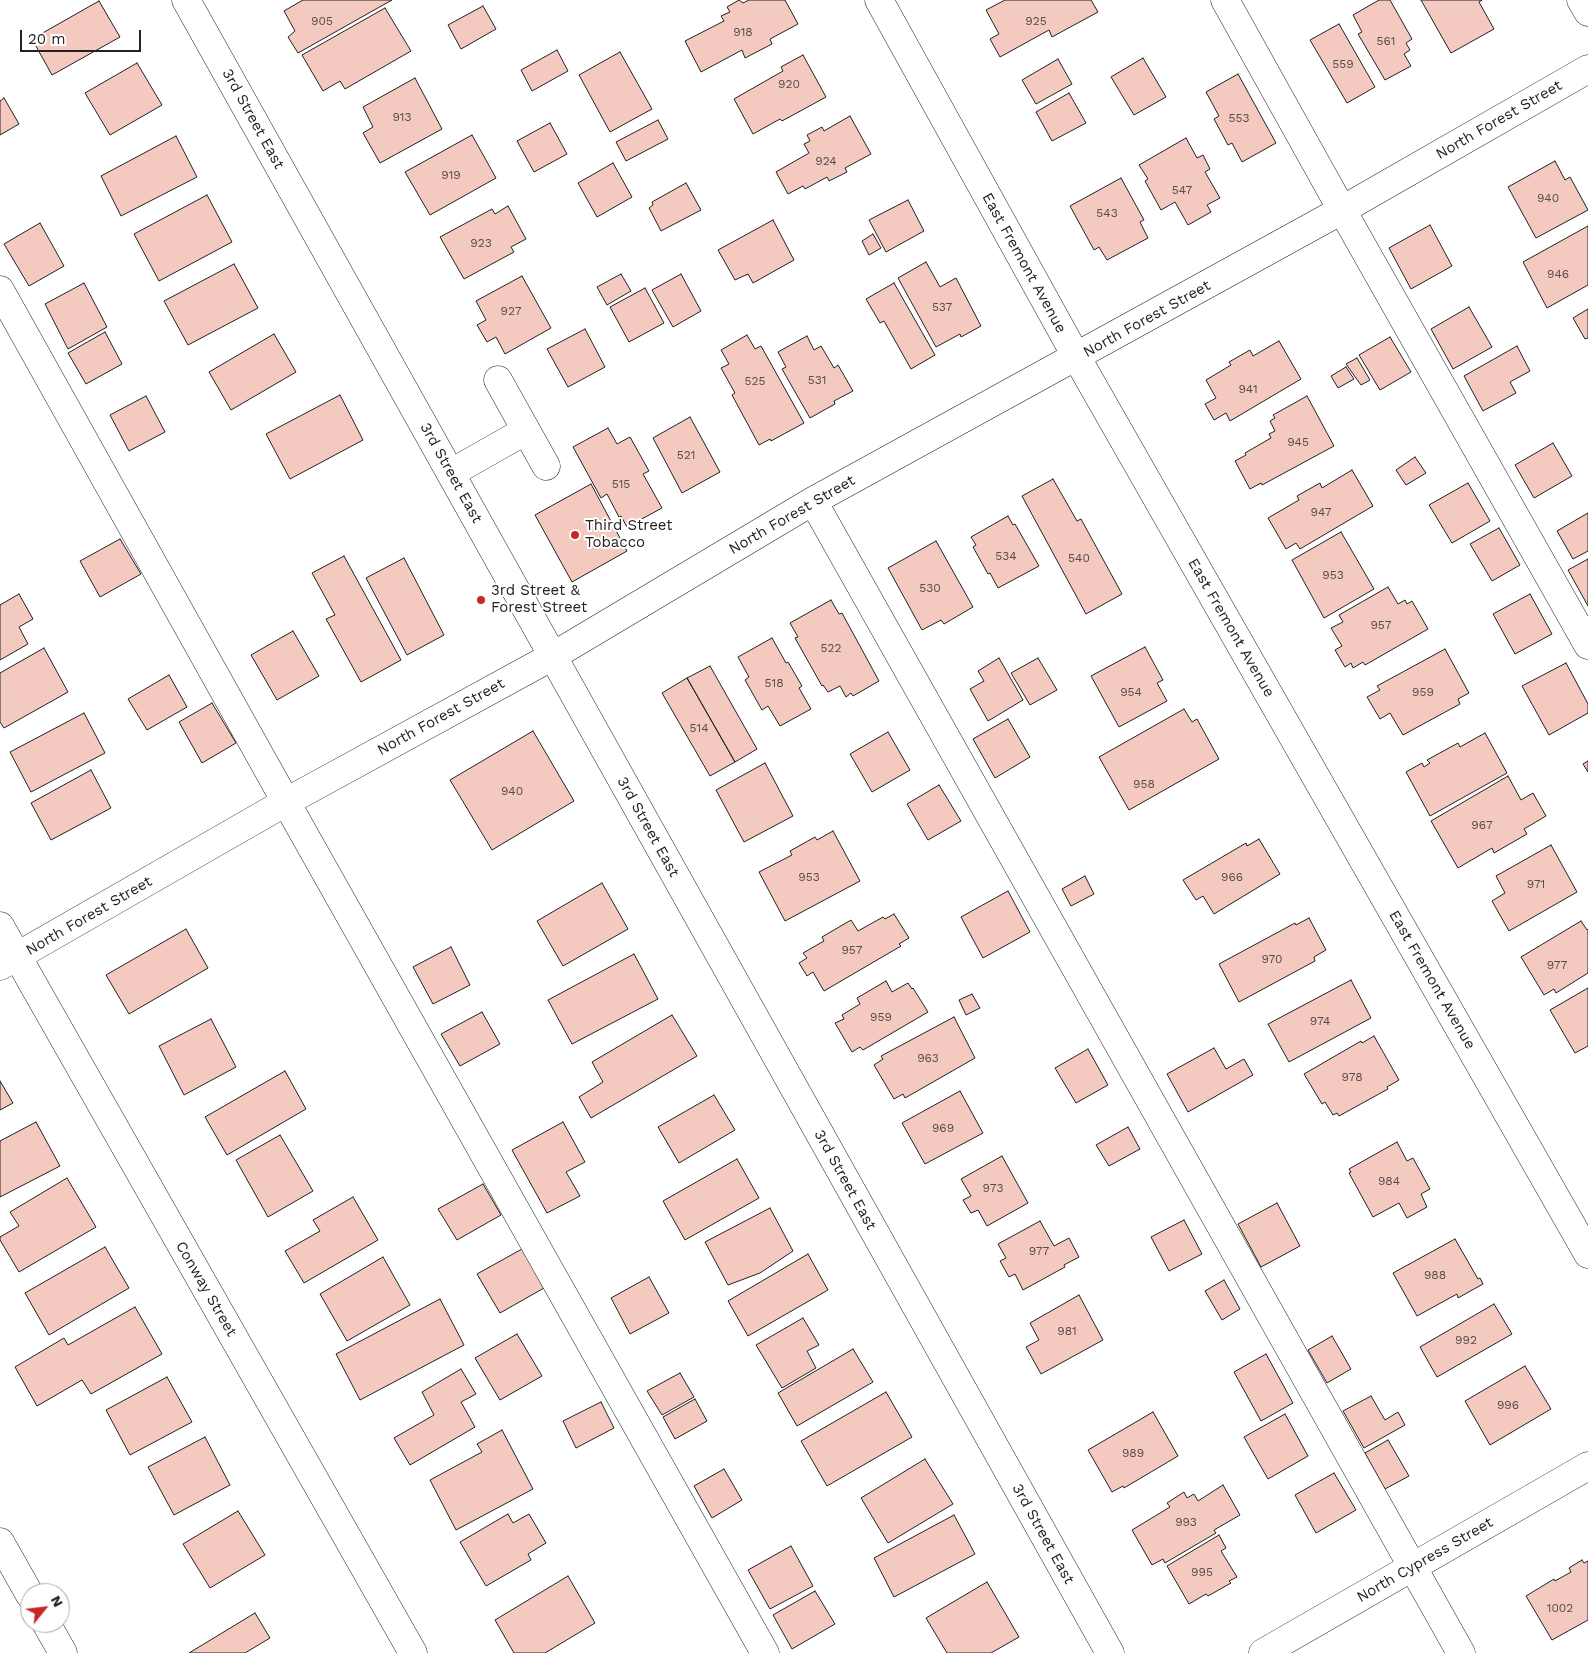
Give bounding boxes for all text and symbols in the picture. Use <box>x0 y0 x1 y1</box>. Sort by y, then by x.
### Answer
house number: 905 <box>311 14 333 28</box>
house number: 925 <box>1025 14 1047 28</box>
scale bar <box>22 20 144 52</box>
house number: 918 <box>733 25 753 39</box>
text: 20 m <box>28 30 66 48</box>
house number: 561 <box>1377 34 1395 48</box>
house number: 559 <box>1332 57 1354 71</box>
street label: 3rd Street East <box>218 66 288 172</box>
house number: 920 <box>778 77 800 91</box>
street label: North Forest Street <box>1433 77 1565 163</box>
house number: 913 <box>392 110 412 124</box>
house number: 553 <box>1229 111 1249 125</box>
house number: 924 <box>815 154 837 168</box>
house number: 919 <box>441 168 461 182</box>
house number: 547 <box>1172 183 1192 197</box>
street label: East Fremont Avenue <box>978 190 1070 336</box>
house number: 940 <box>1537 191 1559 205</box>
house number: 543 <box>1096 206 1118 220</box>
house number: 923 <box>470 236 492 250</box>
house number: 946 <box>1547 267 1569 281</box>
street label: North Forest Street <box>1080 277 1214 361</box>
house number: 537 <box>932 300 952 314</box>
house number: 927 <box>501 304 521 318</box>
house number: 531 <box>808 373 826 387</box>
house number: 525 <box>745 374 765 388</box>
house number: 941 <box>1238 382 1258 396</box>
street label: 3rd Street East <box>416 420 486 526</box>
house number: 945 <box>1287 435 1309 449</box>
house number: 521 <box>677 448 695 462</box>
street label: North Forest Street <box>726 472 858 558</box>
house number: 515 <box>612 477 630 491</box>
house number: 947 <box>1311 505 1331 519</box>
place label: Third Street Tobacco <box>585 517 673 552</box>
marker: Third Street Tobacco <box>569 529 581 541</box>
house number: 534 <box>995 549 1017 563</box>
house number: 540 <box>1068 551 1090 565</box>
street label: East Fremont Avenue <box>1184 555 1278 701</box>
house number: 953 <box>1322 568 1344 582</box>
house number: 530 <box>919 581 941 595</box>
place label: 3rd Street & Forest Street <box>491 582 587 617</box>
marker: 3rd Street & Forest Street <box>475 594 487 606</box>
house number: 957 <box>1370 618 1392 632</box>
house number: 522 <box>821 641 841 655</box>
street label: North Forest Street <box>374 675 508 759</box>
house number: 518 <box>764 676 784 690</box>
house number: 954 <box>1120 685 1142 699</box>
house number: 959 <box>1412 685 1434 699</box>
house number: 514 <box>690 721 708 735</box>
street label: 3rd Street East <box>613 774 683 880</box>
house number: 958 <box>1133 777 1155 791</box>
house number: 940 <box>501 784 523 798</box>
house number: 967 <box>1471 818 1493 832</box>
house number: 953 <box>798 870 820 884</box>
house number: 966 <box>1221 870 1243 884</box>
street label: North Forest Street <box>23 873 155 959</box>
house number: 971 <box>1527 877 1545 891</box>
street label: East Fremont Avenue <box>1385 907 1479 1053</box>
house number: 957 <box>841 943 863 957</box>
house number: 970 <box>1261 952 1283 966</box>
house number: 977 <box>1547 958 1567 972</box>
house number: 959 <box>870 1010 892 1024</box>
house number: 974 <box>1310 1014 1330 1028</box>
house number: 963 <box>917 1051 939 1065</box>
house number: 978 <box>1341 1070 1363 1084</box>
house number: 969 <box>932 1121 954 1135</box>
street label: 3rd Street East <box>810 1127 880 1233</box>
house number: 984 <box>1378 1174 1400 1188</box>
house number: 973 <box>983 1181 1003 1195</box>
street label: Conway Street <box>171 1238 241 1340</box>
house number: 977 <box>1029 1244 1049 1258</box>
house number: 988 <box>1424 1268 1446 1282</box>
house number: 981 <box>1057 1324 1077 1338</box>
house number: 992 <box>1455 1333 1477 1347</box>
house number: 996 <box>1497 1398 1519 1412</box>
house number: 989 <box>1122 1446 1144 1460</box>
street label: 3rd Street East <box>1008 1481 1078 1587</box>
street label: North Cypress Street <box>1354 1514 1496 1606</box>
house number: 993 <box>1175 1515 1197 1529</box>
house number: 995 <box>1191 1565 1213 1579</box>
north arrow <box>20 1583 70 1633</box>
text: N <box>48 1593 67 1610</box>
house number: 1002 <box>1547 1601 1573 1615</box>

